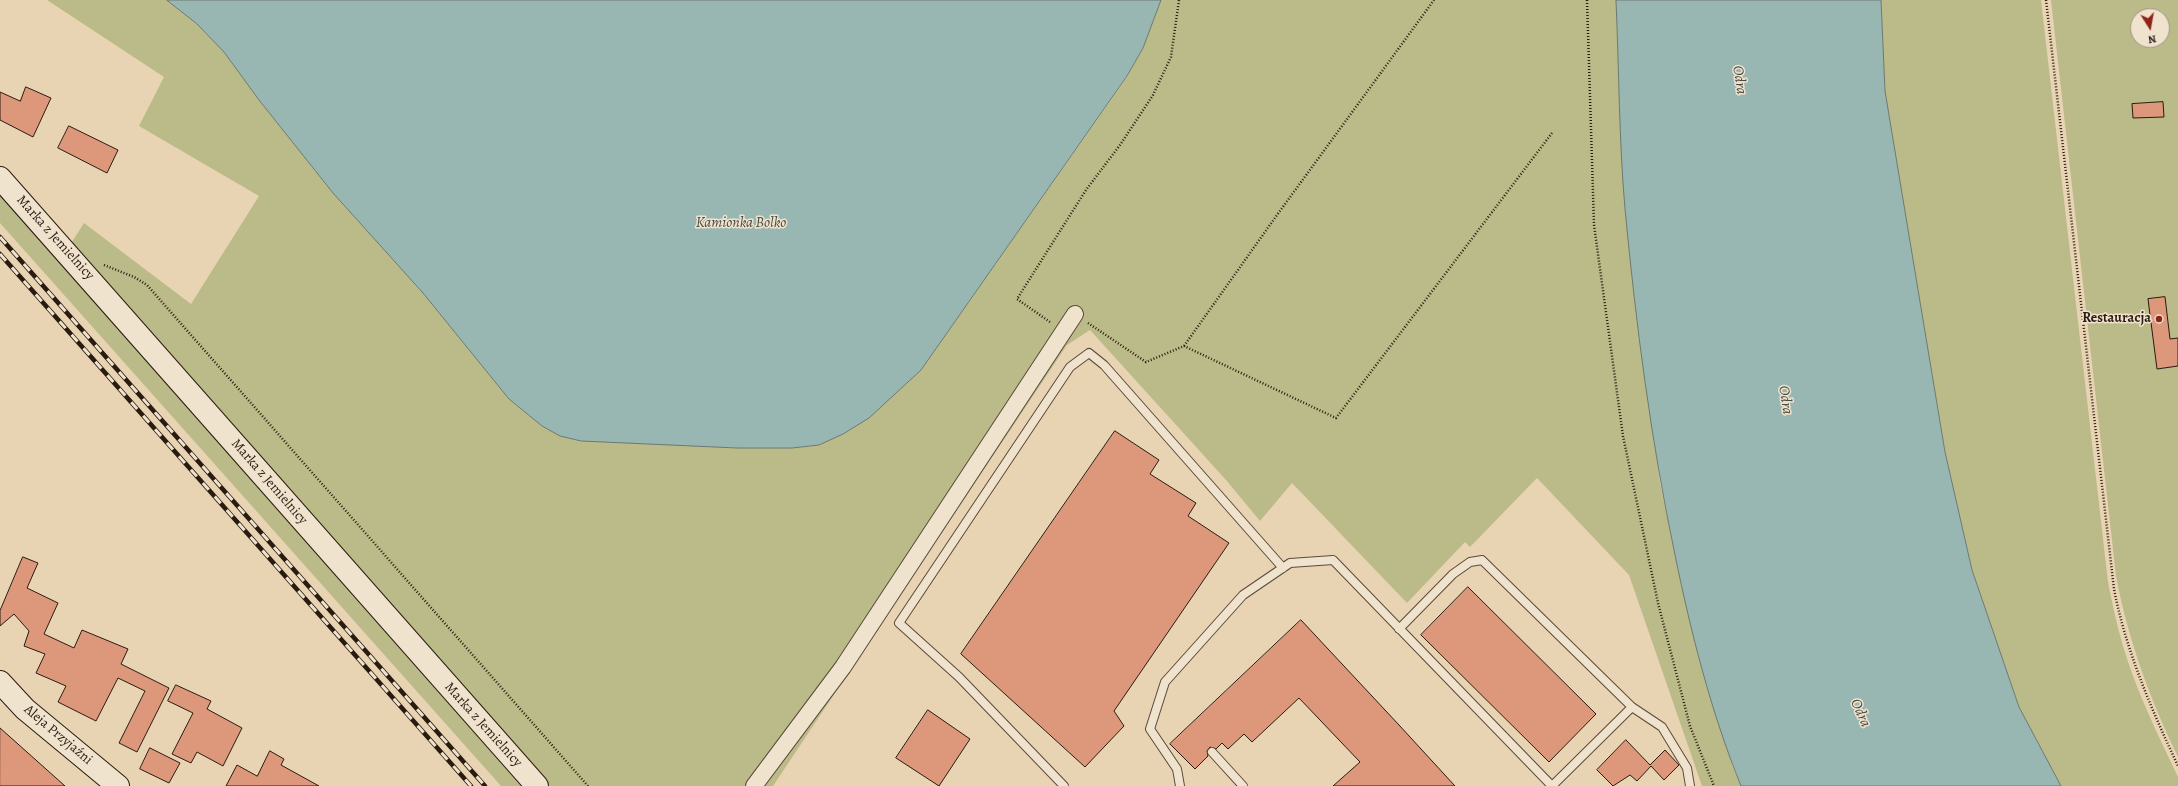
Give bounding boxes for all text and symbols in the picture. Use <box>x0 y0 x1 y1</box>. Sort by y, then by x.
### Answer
north arrow <box>2130 8 2170 48</box>
text: N <box>2147 31 2158 47</box>
water label: Odra <box>1728 64 1750 96</box>
street label: Marka z Jemielnicy <box>13 192 97 284</box>
water label: Kamionka Bolko <box>696 214 786 232</box>
place label: Restauracja <box>2082 311 2151 327</box>
marker: Restauracja <box>2154 314 2164 324</box>
water label: Odra <box>1774 384 1796 416</box>
street label: Marka z Jemielnicy <box>227 436 311 528</box>
street label: Marka z Jemielnicy <box>441 679 525 771</box>
water label: Odra <box>1846 696 1874 730</box>
street label: Aleja Przyjaźni <box>20 702 96 768</box>

